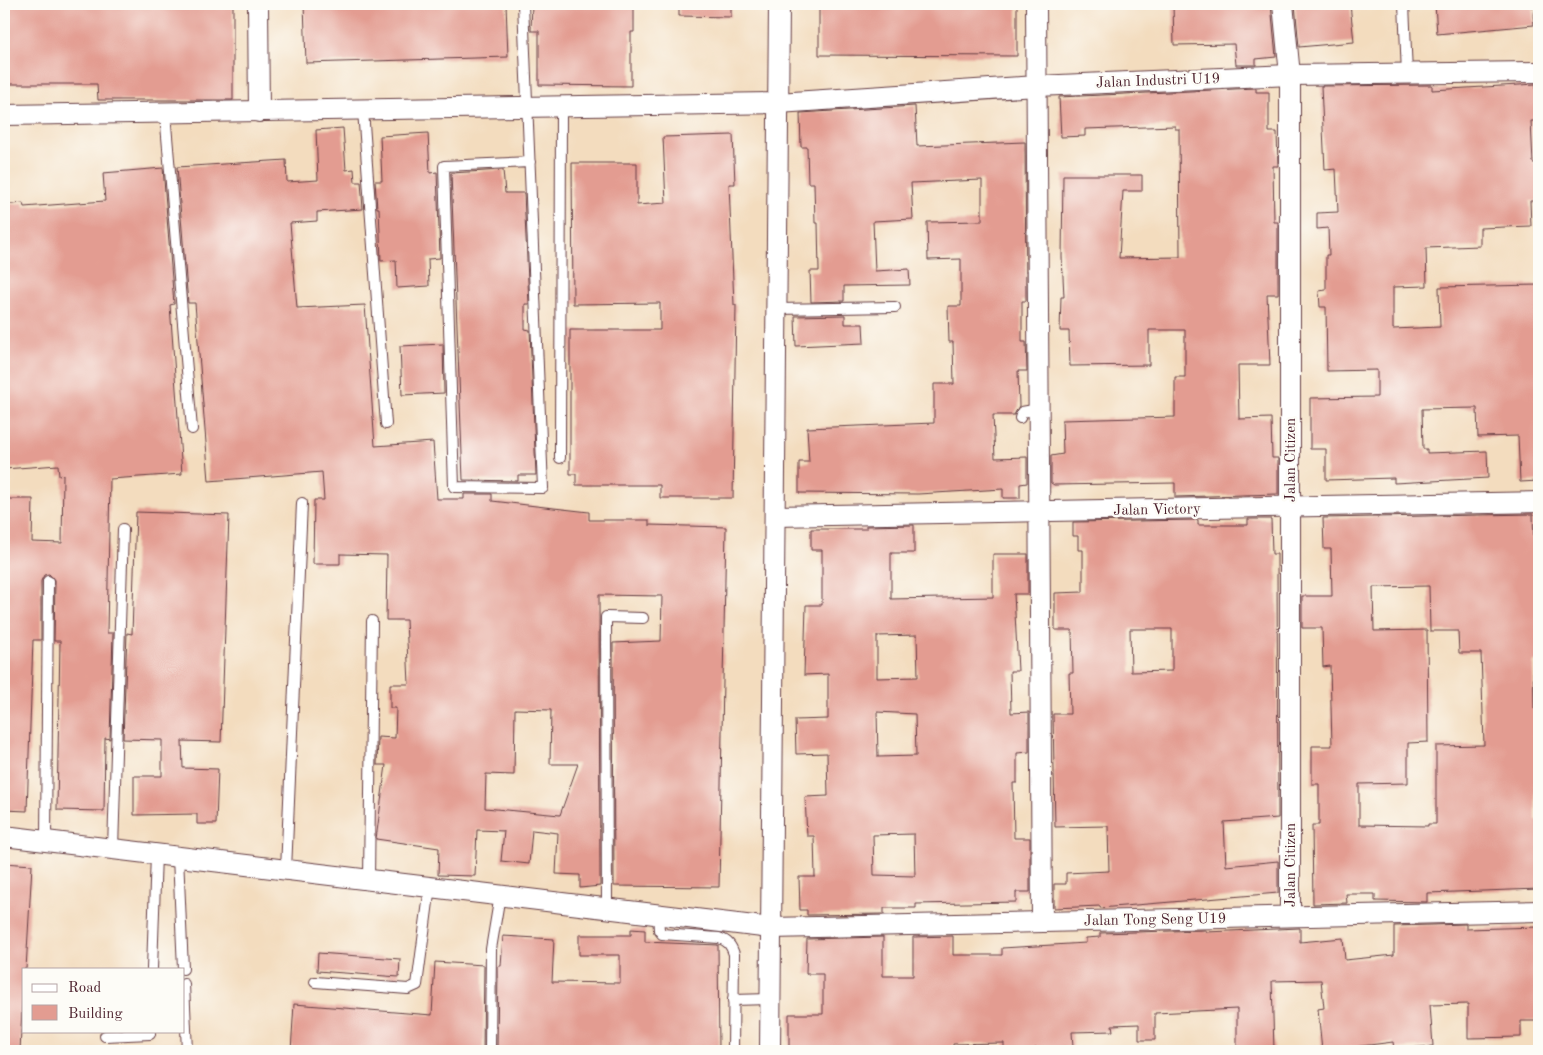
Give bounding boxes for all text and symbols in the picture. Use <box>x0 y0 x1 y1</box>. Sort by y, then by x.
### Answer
street label: Jalan Industri U19 <box>1096 72 1220 91</box>
street label: Jalan Citizen <box>1284 418 1299 502</box>
street label: Jalan Victory <box>1113 502 1201 519</box>
street label: Jalan Citizen <box>1284 823 1299 907</box>
street label: Jalan Tong Seng U19 <box>1084 912 1226 929</box>
legend <box>22 968 185 1032</box>
text: Road <box>68 981 102 996</box>
text: Building <box>68 1007 123 1022</box>

